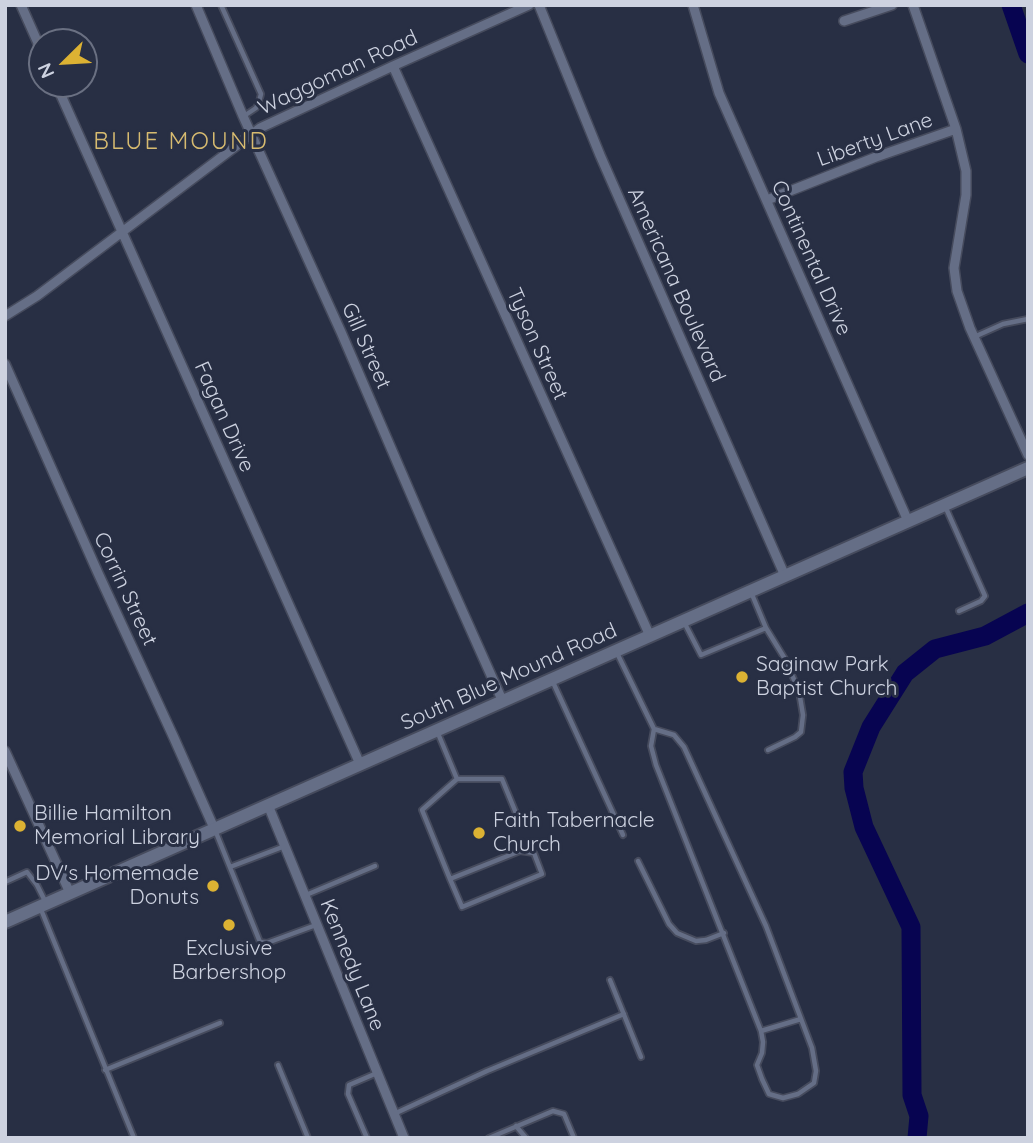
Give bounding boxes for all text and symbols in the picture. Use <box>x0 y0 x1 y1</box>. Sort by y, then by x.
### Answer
street label: Waggoman Road <box>254 25 422 121</box>
north arrow <box>28 28 98 98</box>
text: N <box>32 59 59 82</box>
street label: Liberty Lane <box>814 107 936 173</box>
district label: BLUE MOUND <box>95 128 267 156</box>
street label: Continental Drive <box>765 176 857 340</box>
street label: Americana Boulevard <box>622 184 730 386</box>
street label: Tyson Street <box>501 284 573 404</box>
street label: Gill Street <box>336 299 396 393</box>
street label: Fagan Drive <box>188 358 260 476</box>
street label: Corrin Street <box>88 528 162 650</box>
street label: South Blue Mound Road <box>397 618 621 736</box>
place label: Saginaw Park Baptist Church <box>756 652 897 702</box>
marker: Saginaw Park Baptist Church <box>734 669 750 685</box>
place label: Billie Hamilton Memorial Library <box>34 801 200 851</box>
place label: Faith Tabernacle Church <box>493 808 655 858</box>
marker: Billie Hamilton Memorial Library <box>12 818 28 834</box>
marker: Faith Tabernacle Church <box>471 825 487 841</box>
place label: DV's Homemade Donuts <box>35 861 199 911</box>
marker: DV's Homemade Donuts <box>205 878 221 894</box>
street label: Kennedy Lane <box>314 895 390 1035</box>
marker: Exclusive Barbershop <box>221 917 237 933</box>
place label: Exclusive Barbershop <box>172 936 286 986</box>

